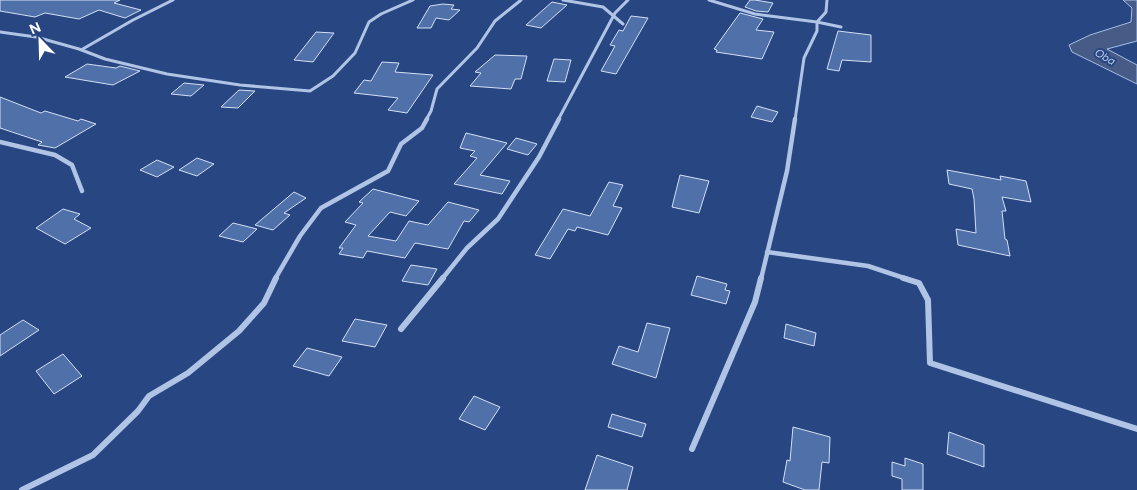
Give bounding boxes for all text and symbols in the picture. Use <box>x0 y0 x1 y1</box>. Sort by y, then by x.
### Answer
north arrow <box>15 15 65 65</box>
text: N <box>27 19 43 38</box>
water label: Oba <box>1092 46 1118 68</box>

